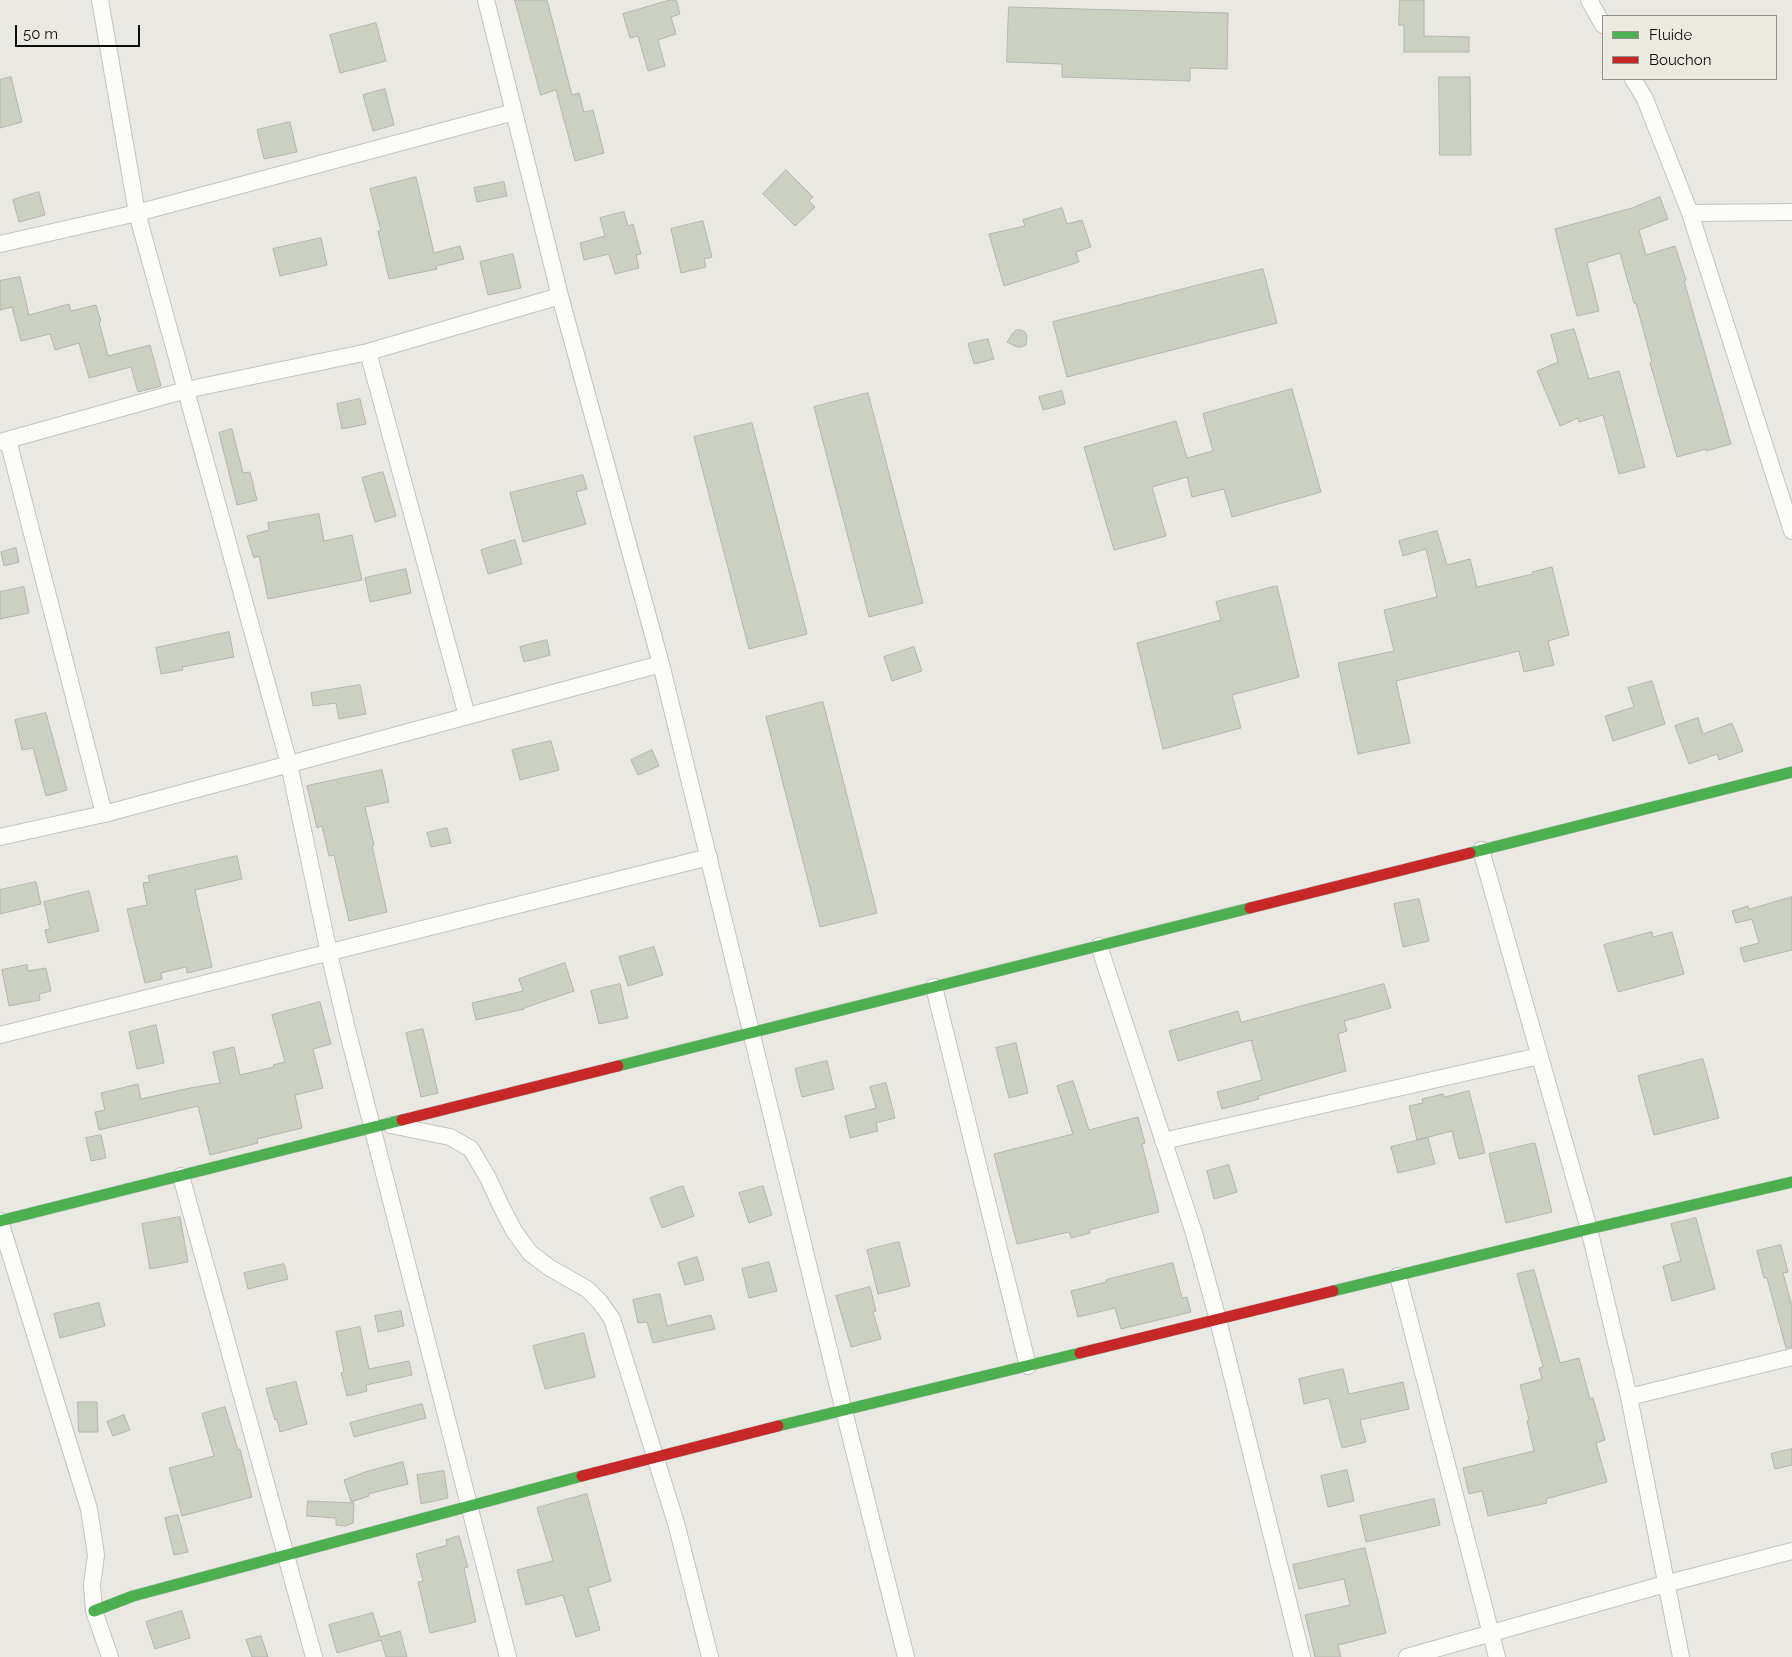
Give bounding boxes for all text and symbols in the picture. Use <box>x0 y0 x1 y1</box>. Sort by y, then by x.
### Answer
scale bar <box>18 15 142 47</box>
legend <box>1602 15 1777 80</box>
text: 50 m <box>23 25 58 43</box>
text: Fluide <box>1649 26 1692 44</box>
text: Bouchon <box>1649 51 1711 69</box>

